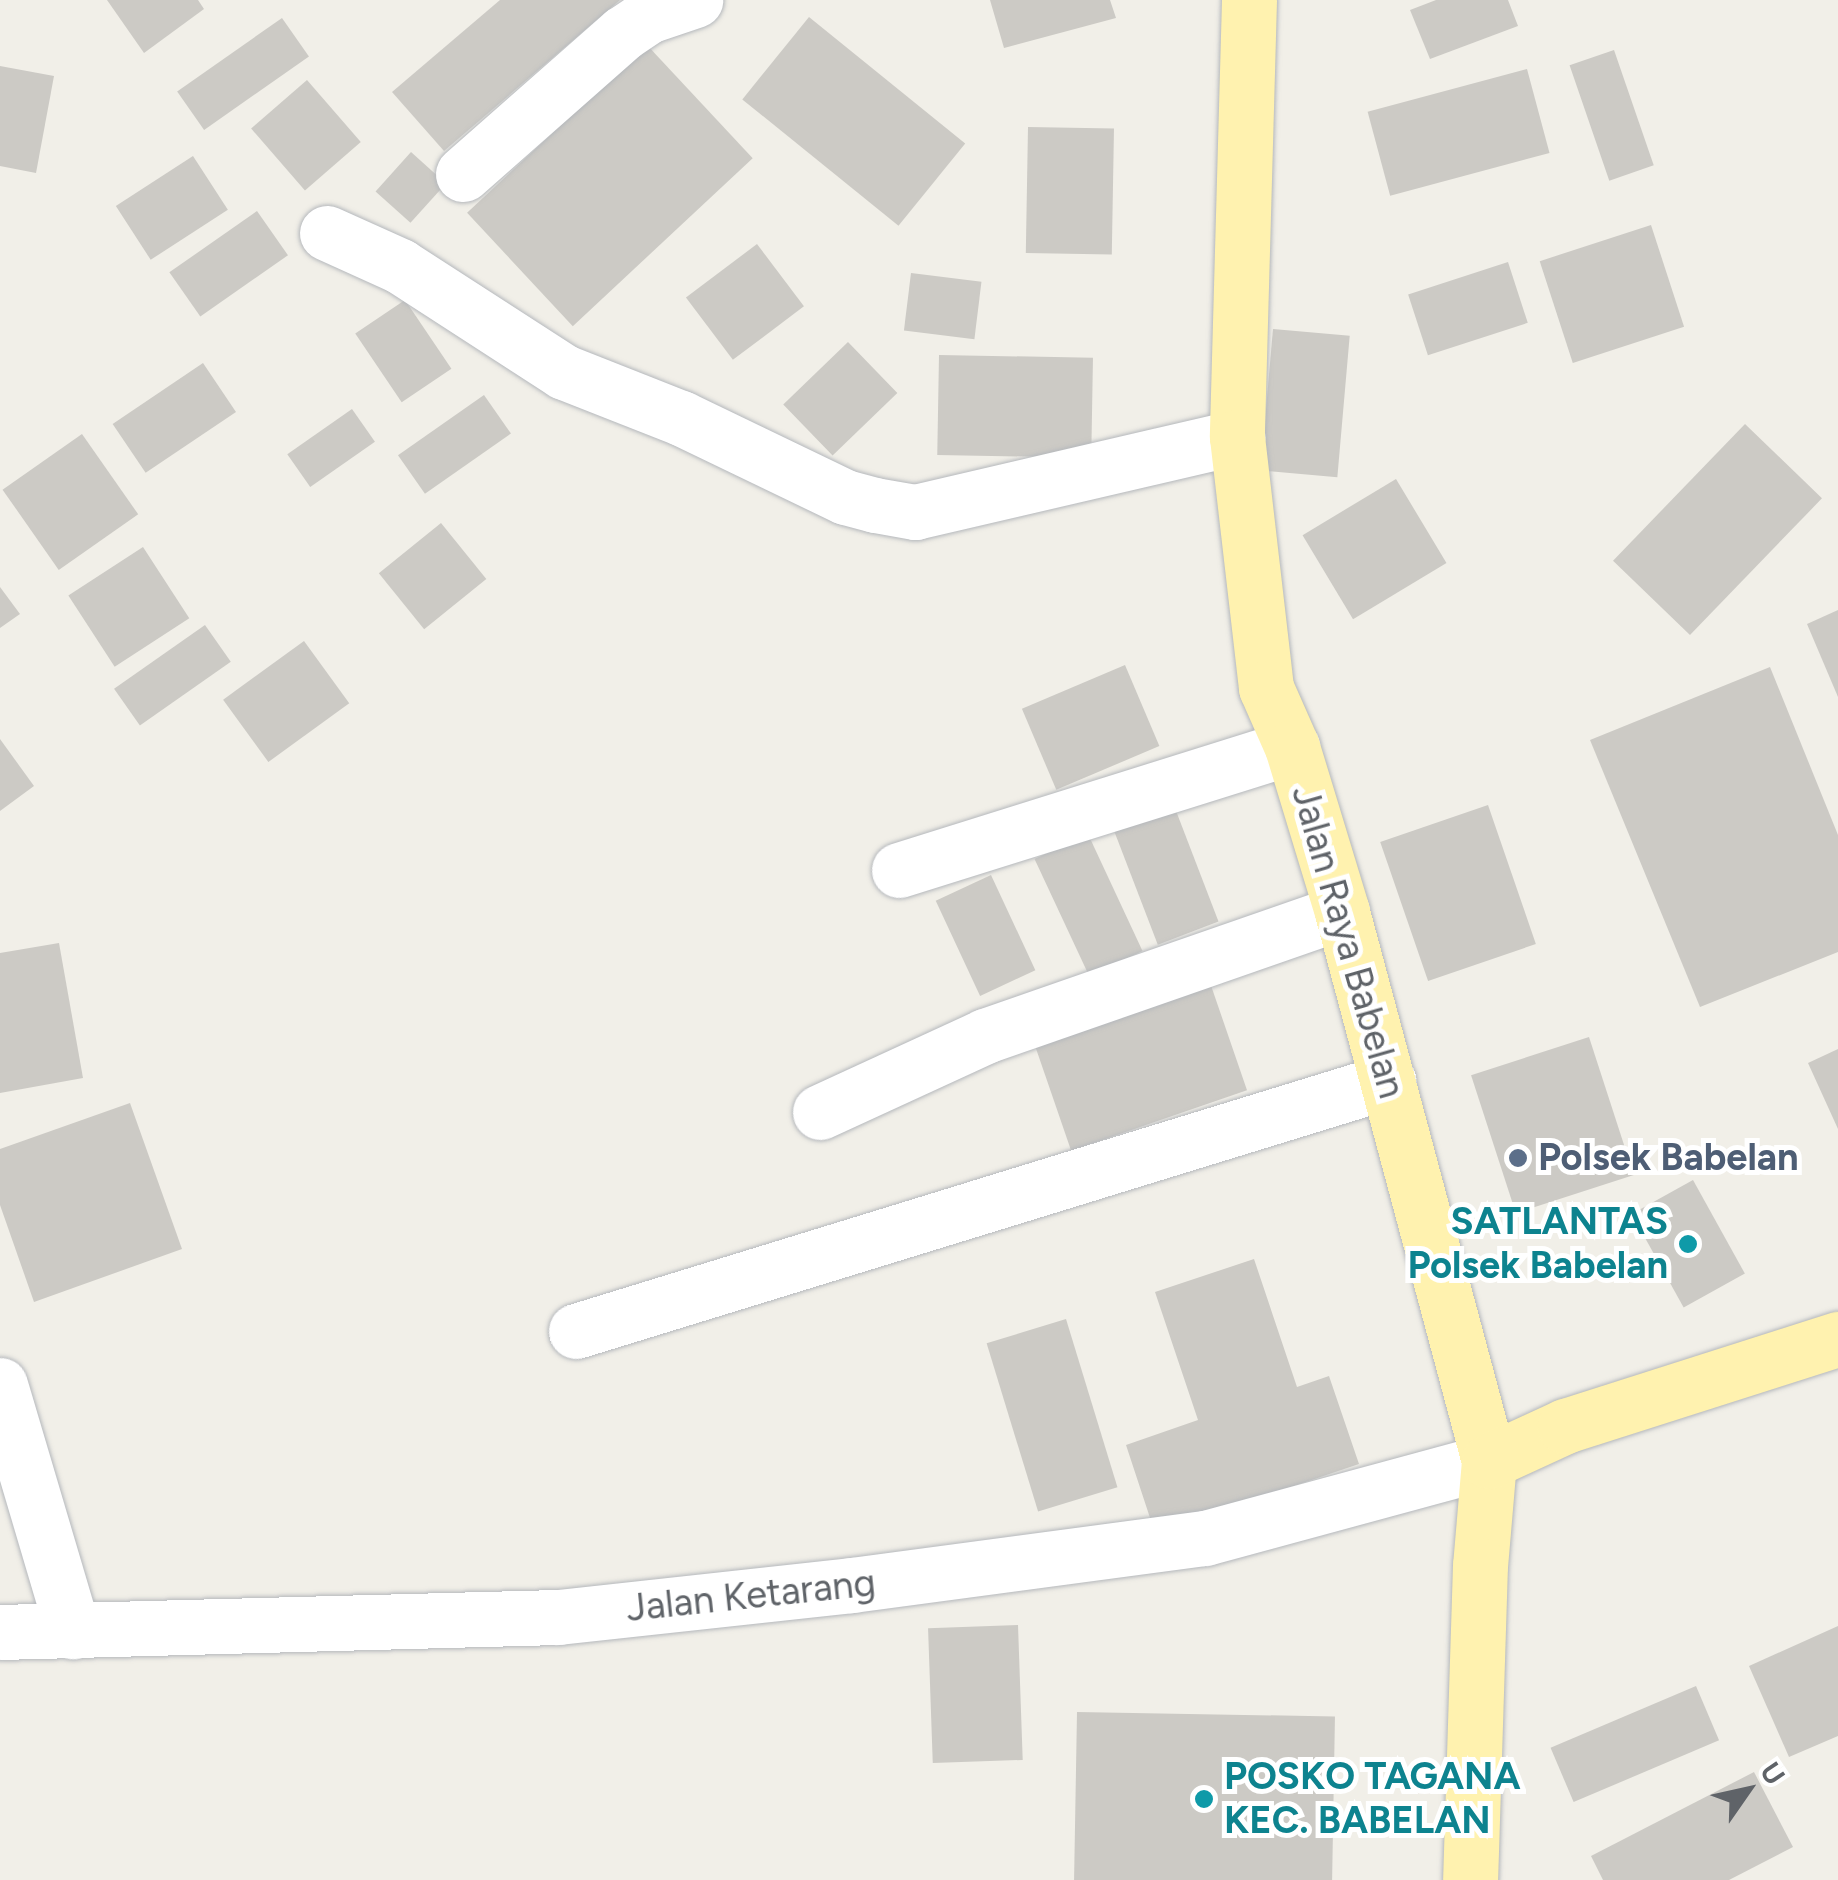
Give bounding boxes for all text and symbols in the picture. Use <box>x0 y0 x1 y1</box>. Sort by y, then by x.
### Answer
street label: Jalan Raya Babelan <box>1282 780 1414 1104</box>
place label: Polsek Babelan <box>1538 1135 1799 1181</box>
marker: Polsek Babelan <box>1507 1147 1529 1169</box>
place label: SATLANTAS Polsek Babelan <box>1407 1199 1668 1288</box>
marker: SATLANTAS Polsek Babelan <box>1677 1233 1699 1255</box>
street label: Jalan Ketarang <box>624 1560 878 1632</box>
north arrow <box>1698 1740 1798 1840</box>
place label: POSKO TAGANA KEC. BABELAN <box>1224 1754 1521 1844</box>
text: U <box>1753 1756 1792 1791</box>
marker: POSKO TAGANA KEC. BABELAN <box>1193 1788 1215 1810</box>

